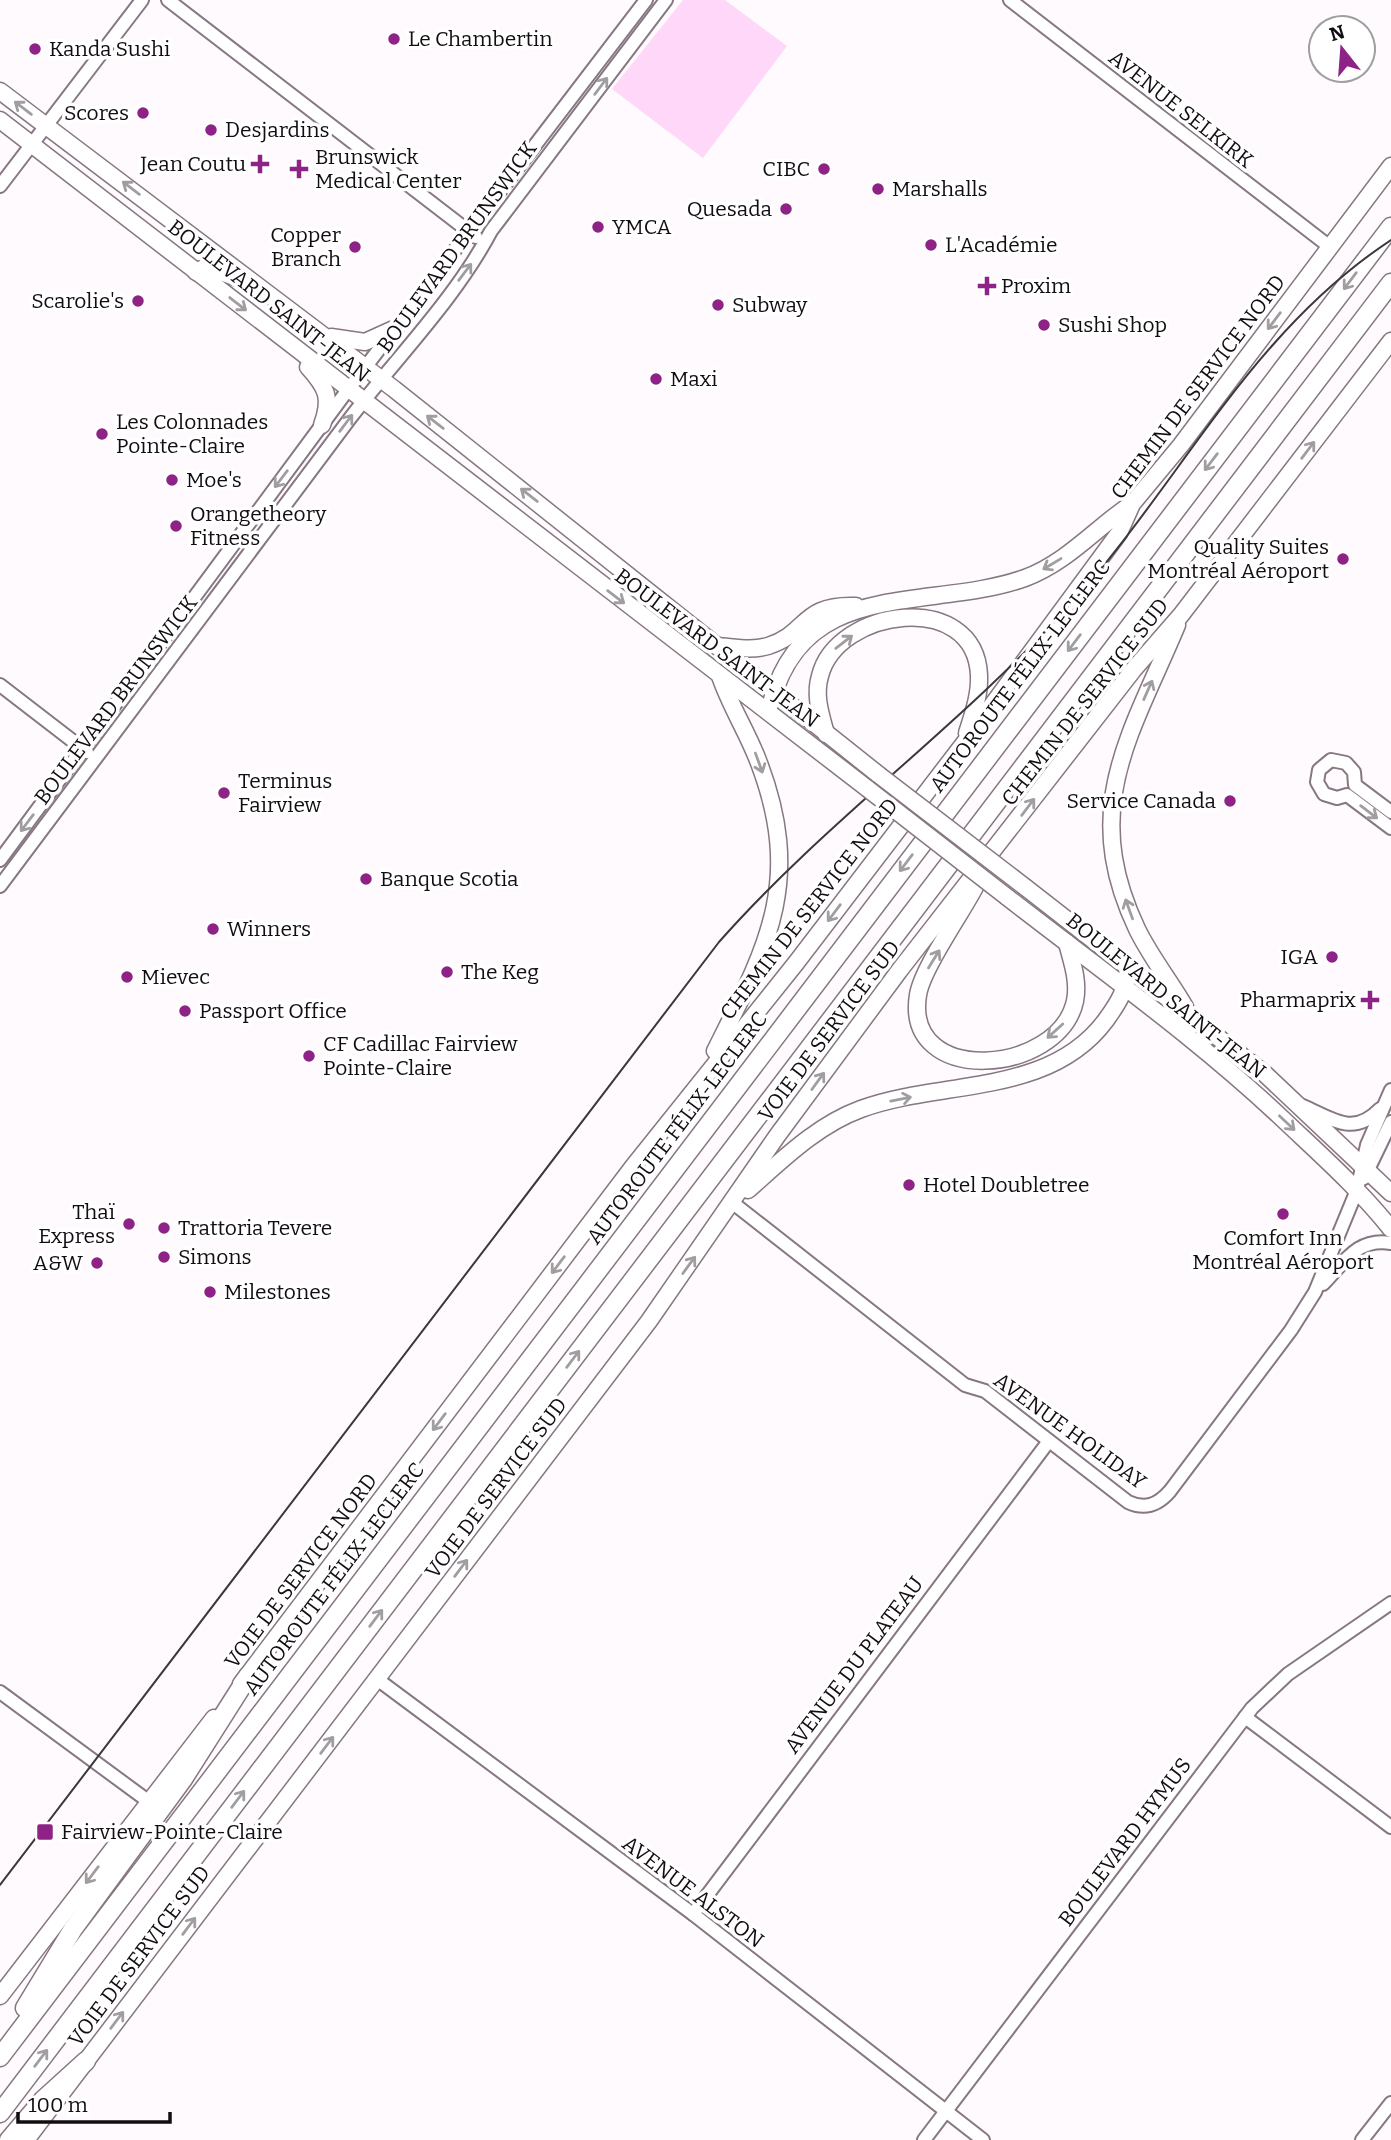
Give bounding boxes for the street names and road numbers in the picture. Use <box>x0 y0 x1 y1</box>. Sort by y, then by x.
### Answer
street label: AVENUE SELKIRK <box>1103 44 1259 174</box>
street label: BOULEVARD BRUNSWICK <box>372 136 542 358</box>
street label: BOULEVARD SAINT-JEAN <box>163 214 375 388</box>
street label: CHEMIN DE SERVICE NORD <box>1105 270 1291 504</box>
street label: AUTOROUTE FÉLIX-LECLERC <box>924 555 1116 797</box>
street label: BOULEVARD SAINT-JEAN <box>610 563 824 733</box>
street label: BOULEVARD BRUNSWICK <box>29 590 203 810</box>
street label: CHEMIN DE SERVICE SUD <box>996 593 1174 811</box>
street label: CHEMIN DE SERVICE NORD <box>714 793 904 1025</box>
street label: BOULEVARD SAINT-JEAN <box>1061 908 1271 1084</box>
street label: VOIE DE SERVICE SUD <box>752 935 906 1127</box>
street label: AUTOROUTE FÉLIX-LECLERC <box>581 1007 773 1249</box>
street label: AVENUE HOLIDAY <box>989 1367 1152 1495</box>
street label: VOIE DE SERVICE SUD <box>419 1392 573 1584</box>
street label: AUTOROUTE FÉLIX-LECLERC <box>238 1458 430 1700</box>
street label: VOIE DE SERVICE NORD <box>219 1468 383 1674</box>
street label: AVENUE DU PLATEAU <box>779 1571 929 1759</box>
street label: BOULEVARD HYMUS <box>1053 1753 1197 1931</box>
street label: AVENUE ALSTON <box>617 1830 769 1954</box>
street label: VOIE DE SERVICE SUD <box>62 1860 216 2052</box>

